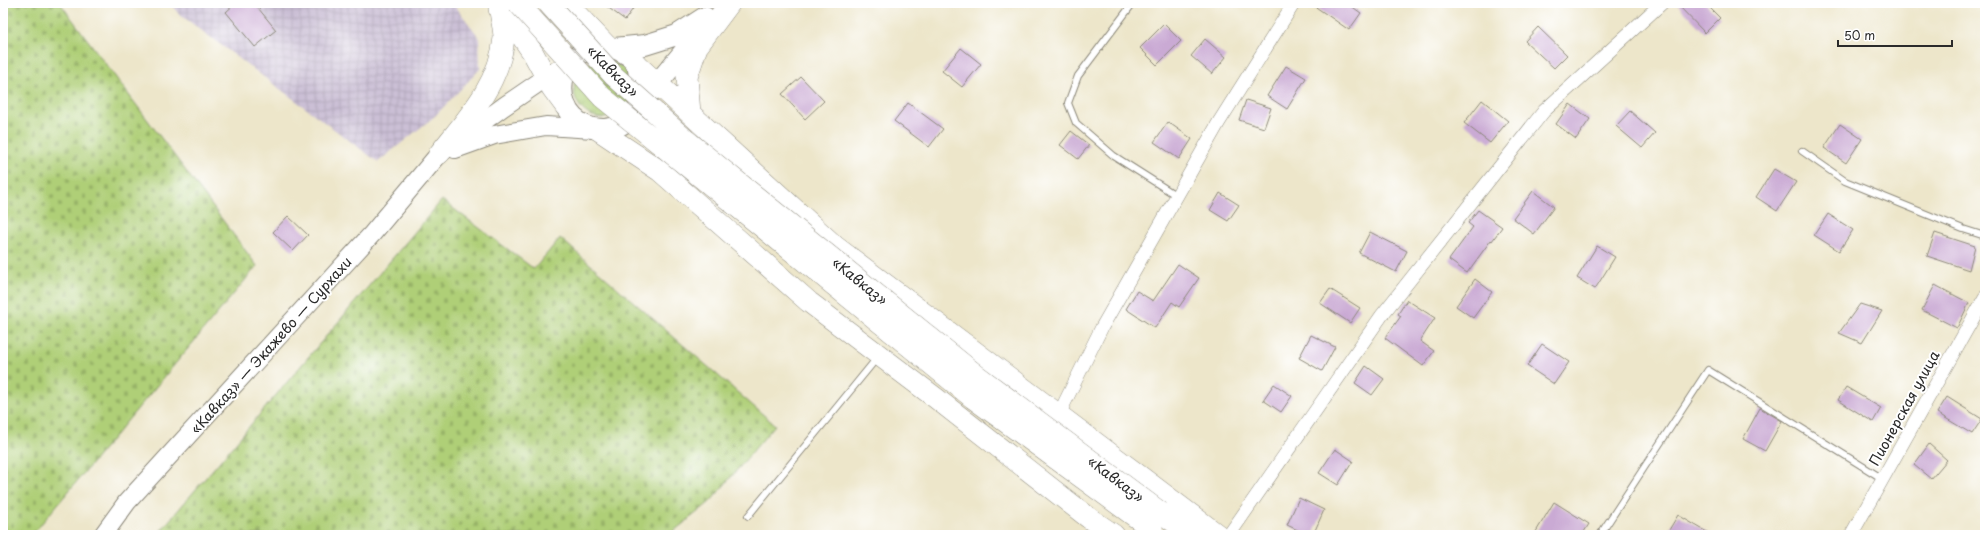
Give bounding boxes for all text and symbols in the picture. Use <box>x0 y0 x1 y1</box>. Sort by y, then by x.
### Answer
scale bar <box>1838 22 1952 48</box>
text: 50 m <box>1844 26 1875 44</box>
street label: «Кавказ» <box>582 40 644 102</box>
street label: «Кавказ» — Экажево — Сурхахи <box>185 252 357 438</box>
street label: «Кавказ» <box>828 252 892 310</box>
street label: Пионерская улица <box>1864 346 1945 469</box>
street label: «Кавказ» <box>1083 451 1149 507</box>

